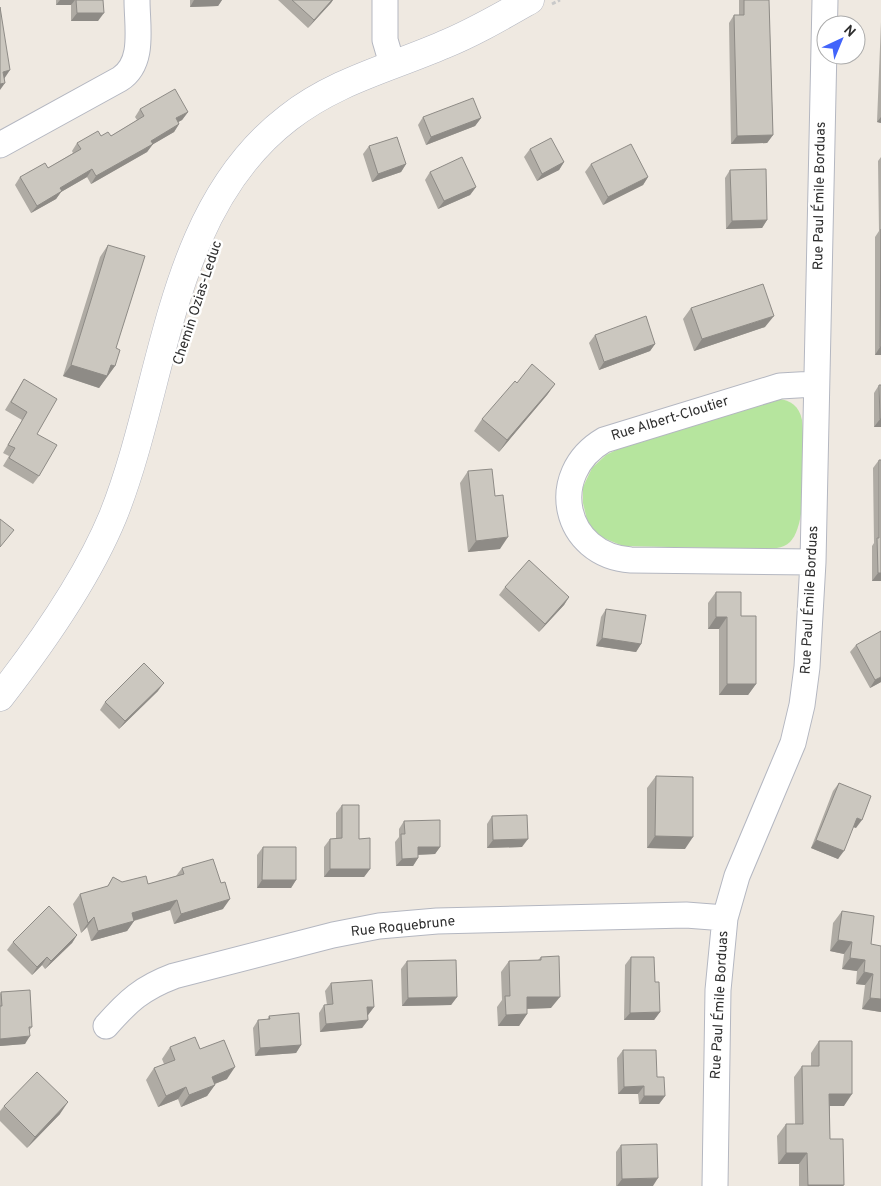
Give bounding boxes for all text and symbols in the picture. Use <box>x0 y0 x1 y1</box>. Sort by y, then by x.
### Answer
north arrow <box>816 15 866 65</box>
text: N <box>839 22 859 41</box>
street label: Rue Paul Émile Borduas <box>809 122 830 270</box>
street label: Chemin Ozias-Leduc <box>170 239 226 367</box>
street label: Rue Albert-Cloutier <box>609 393 731 445</box>
street label: Rue Paul Émile Borduas <box>797 525 822 675</box>
street label: Rue Roquebrune <box>350 913 456 941</box>
street label: Rue Paul Émile Borduas <box>707 930 732 1080</box>

